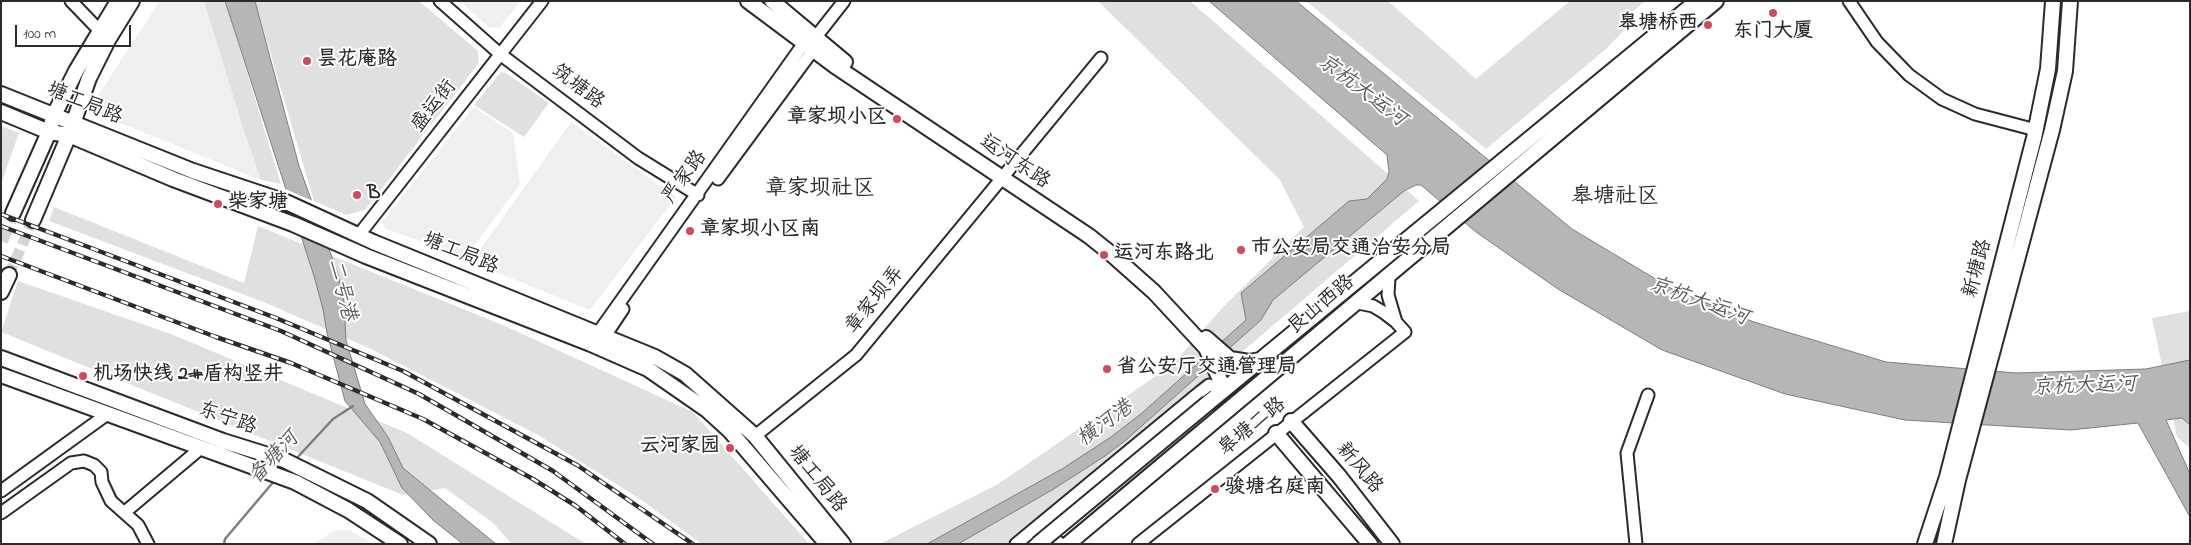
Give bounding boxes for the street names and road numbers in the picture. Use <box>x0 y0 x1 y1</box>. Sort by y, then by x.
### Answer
street label: 筑塘路 <box>546 60 608 116</box>
street label: 盛运街 <box>407 76 463 138</box>
street label: 塘工局路 <box>42 79 126 131</box>
street label: 运河东路 <box>974 131 1054 195</box>
street label: 严家路 <box>659 147 713 209</box>
street label: 塘工局路 <box>418 229 502 281</box>
street label: 新塘路 <box>1960 237 1998 301</box>
street label: 章家坝弄 <box>842 262 910 340</box>
street label: 艮山西路 <box>1284 271 1360 341</box>
street label: 皋塘二路 <box>1214 394 1292 462</box>
street label: 东宁路 <box>195 399 259 441</box>
street label: 新风路 <box>1330 438 1386 500</box>
street label: 塘工局路 <box>782 441 850 519</box>

